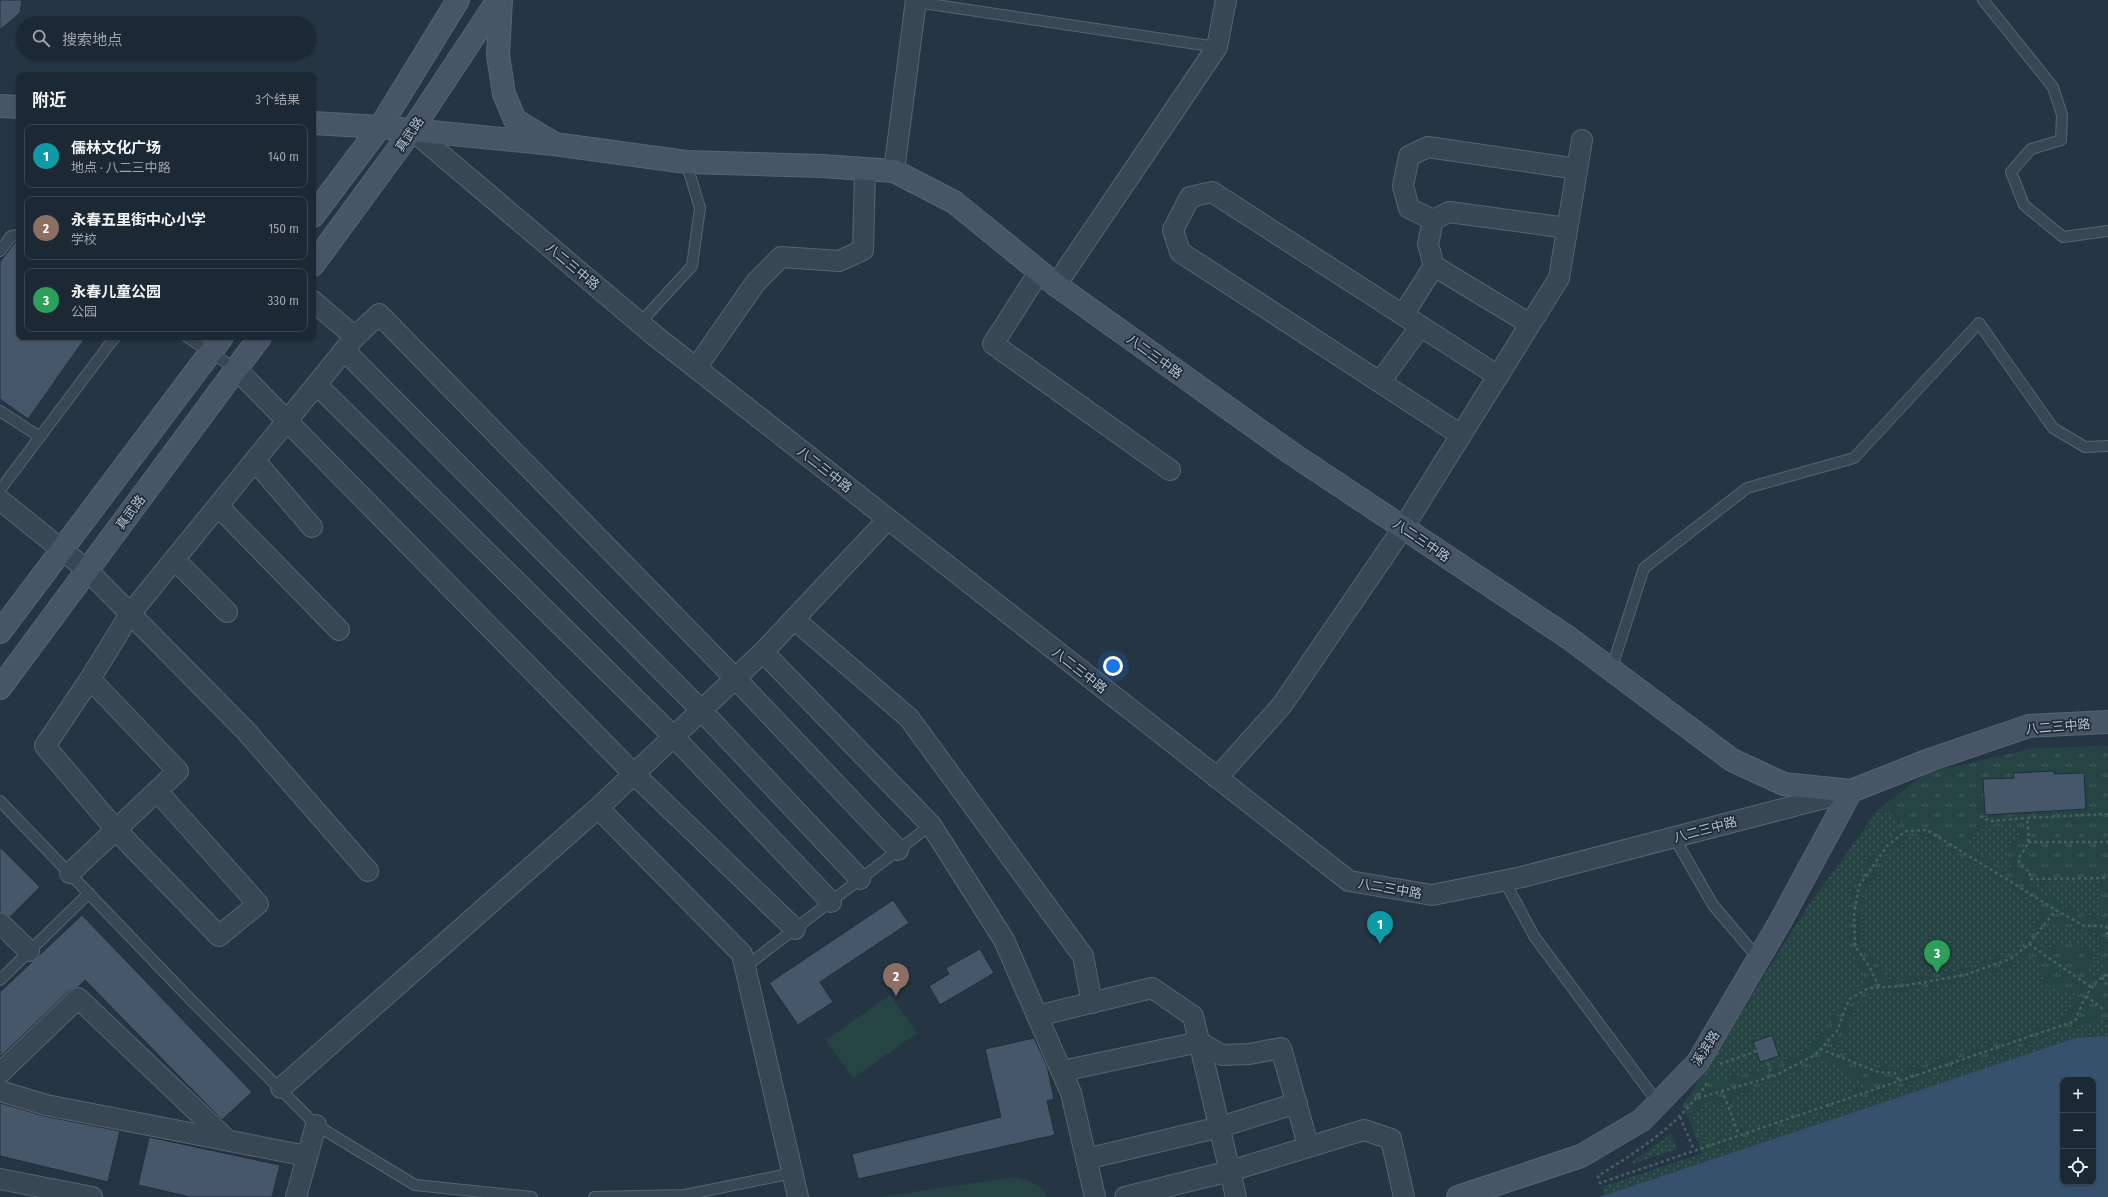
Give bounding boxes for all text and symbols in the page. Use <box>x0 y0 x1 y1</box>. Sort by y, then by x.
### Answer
search box <box>16 16 316 60</box>
icon: search <box>30 27 52 49</box>
text: 搜索地点 <box>62 31 122 49</box>
text: 附近 <box>32 90 66 111</box>
text: 3个结果 <box>255 92 300 107</box>
street label: 真武路 <box>392 114 427 155</box>
text: 儒林文化广场 <box>71 139 161 157</box>
text: 1 <box>43 149 49 164</box>
text: 140 m <box>268 149 299 164</box>
text: 地点 · 八二三中路 <box>71 160 171 175</box>
text: 永春五里街中心小学 <box>71 211 206 229</box>
text: 2 <box>43 221 49 236</box>
text: 150 m <box>268 221 299 236</box>
text: 学校 <box>71 232 97 247</box>
street label: 八二三中路 <box>543 240 602 293</box>
text: 永春儿童公园 <box>71 283 161 301</box>
text: 3 <box>43 293 49 308</box>
text: 330 m <box>267 293 299 308</box>
text: 公园 <box>71 304 97 319</box>
street label: 八二三中路 <box>1124 331 1185 382</box>
street label: 八二三中路 <box>794 443 855 495</box>
street label: 真武路 <box>113 492 148 532</box>
street label: 八二三中路 <box>1391 516 1453 565</box>
street label: 八二三中路 <box>1049 644 1110 696</box>
your location <box>1103 656 1123 676</box>
street label: 八二三中路 <box>2025 716 2091 737</box>
street label: 八二三中路 <box>1672 814 1738 845</box>
street label: 八二三中路 <box>1357 875 1423 902</box>
pin: 1 <box>1367 911 1393 944</box>
pin: 3 <box>1924 940 1950 973</box>
pin: 2 <box>883 963 909 996</box>
street label: 溪滨路 <box>1689 1028 1722 1069</box>
map controls <box>2060 1077 2096 1185</box>
button: + <box>2060 1077 2096 1113</box>
button: − <box>2060 1113 2096 1149</box>
button: locate <box>2060 1149 2096 1185</box>

